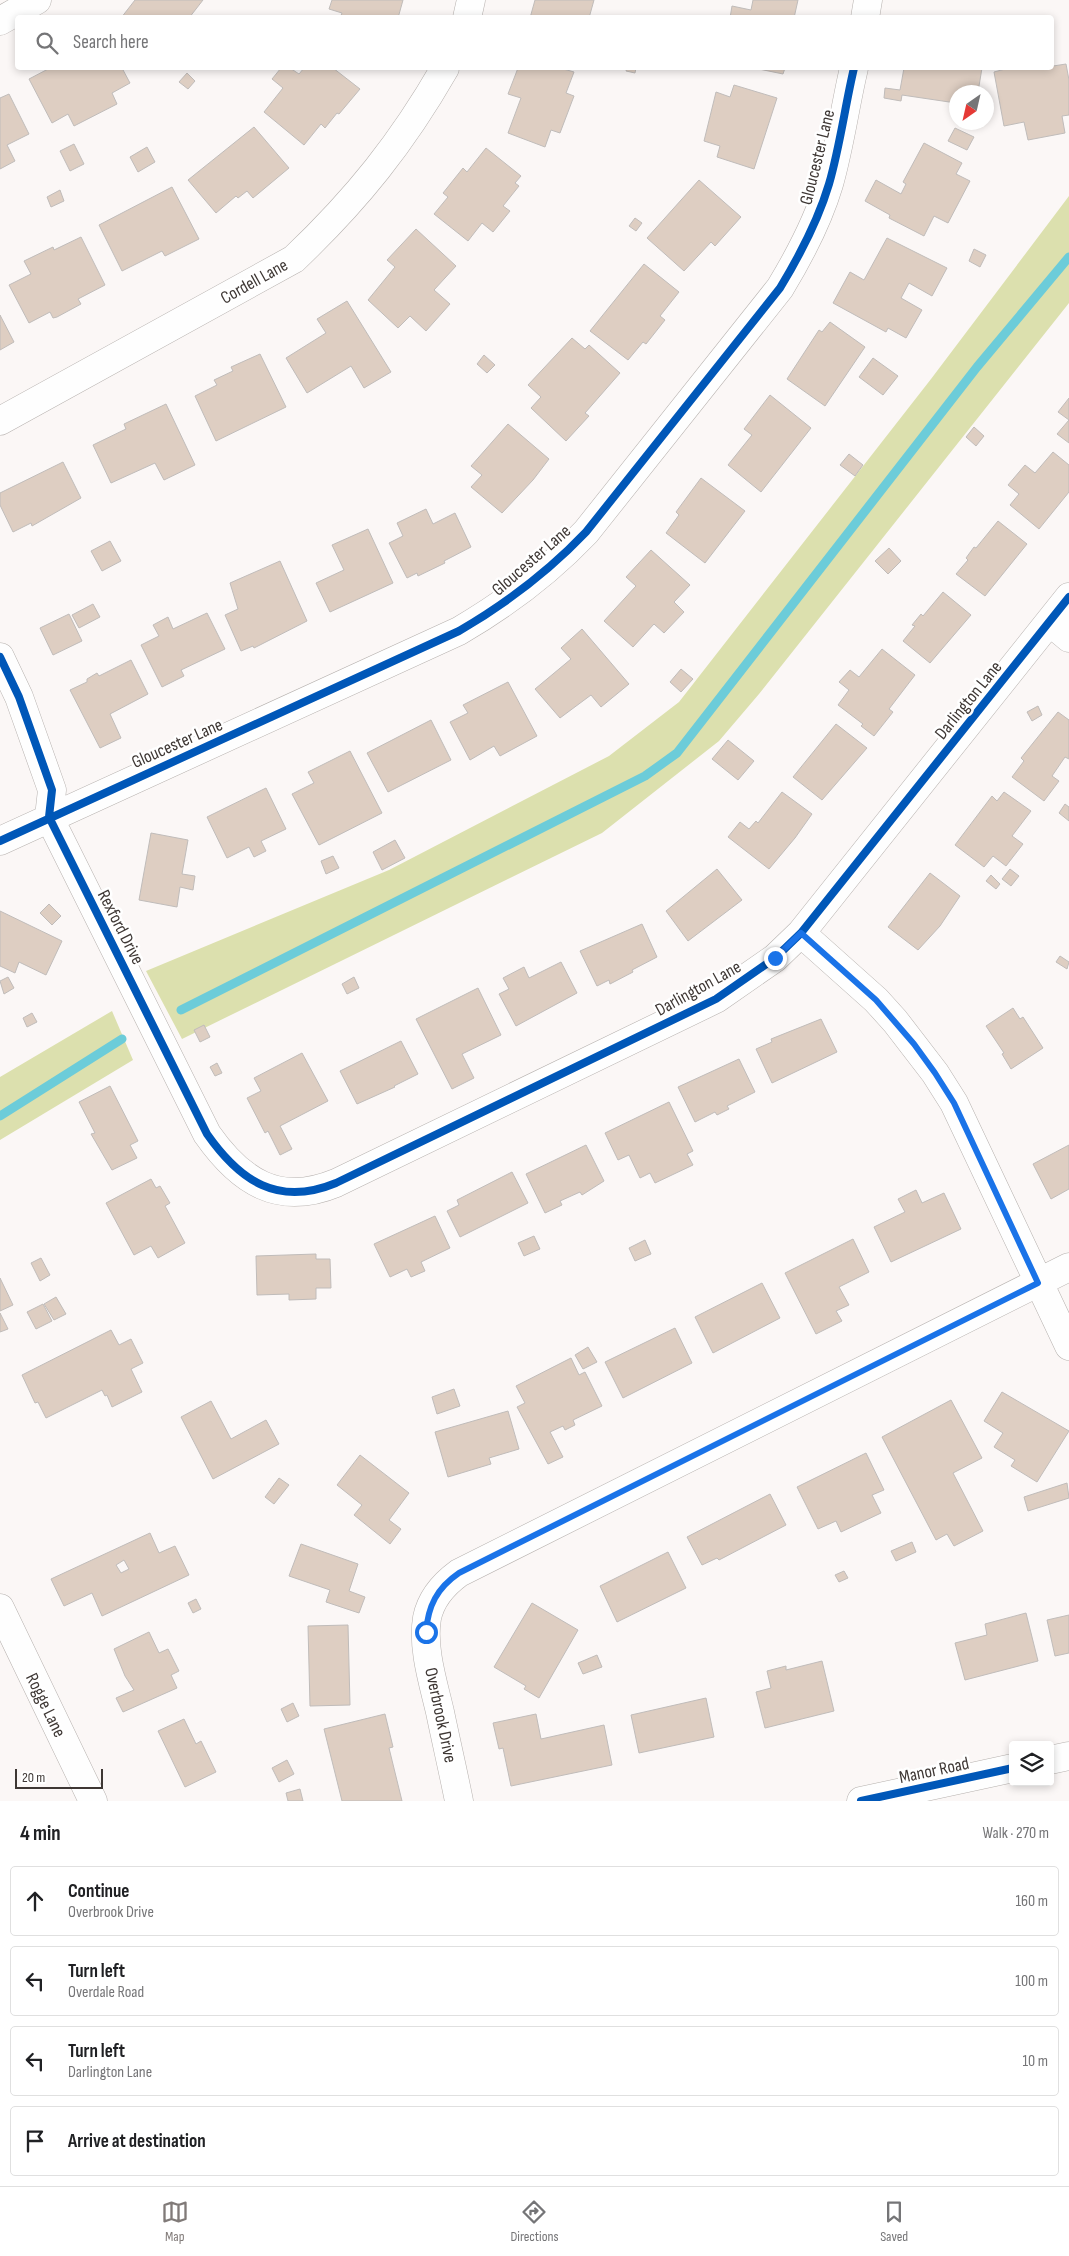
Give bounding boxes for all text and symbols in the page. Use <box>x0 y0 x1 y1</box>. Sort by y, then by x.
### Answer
search box <box>15 15 1054 70</box>
icon: search <box>33 29 61 57</box>
text: Search here <box>73 31 149 54</box>
north arrow <box>949 85 994 130</box>
street label: Gloucester Lane <box>796 107 839 207</box>
street label: Cordell Lane <box>217 254 292 308</box>
street label: Gloucester Lane <box>488 521 575 600</box>
street label: Darlington Lane <box>930 657 1006 744</box>
street label: Gloucester Lane <box>128 714 226 773</box>
street label: Rexford Drive <box>93 886 148 968</box>
route end <box>764 947 787 970</box>
street label: Darlington Lane <box>652 956 745 1021</box>
route start <box>415 1621 438 1644</box>
street label: Overbrook Drive <box>420 1666 461 1765</box>
street label: Rogge Lane <box>21 1670 70 1741</box>
map controls <box>1009 1741 1054 1786</box>
button: layers <box>1009 1741 1054 1786</box>
street label: Manor Road <box>897 1753 971 1788</box>
scale bar <box>15 1766 102 1789</box>
text: 20 m <box>22 1769 45 1786</box>
text: 4 min <box>20 1821 61 1846</box>
text: Walk · 270 m <box>983 1824 1049 1843</box>
text: Continue <box>68 1880 129 1903</box>
icon: ahead <box>21 1887 49 1915</box>
text: 160 m <box>1015 1892 1048 1911</box>
text: Overbrook Drive <box>68 1903 154 1922</box>
text: Turn left <box>68 1960 125 1983</box>
icon: left <box>21 1967 49 1995</box>
text: 100 m <box>1015 1972 1048 1991</box>
text: Overdale Road <box>68 1983 144 2002</box>
text: Turn left <box>68 2040 125 2063</box>
icon: left <box>21 2047 49 2075</box>
text: 10 m <box>1022 2052 1048 2071</box>
text: Darlington Lane <box>68 2063 152 2082</box>
icon: arrive <box>21 2127 49 2155</box>
text: Arrive at destination <box>68 2130 206 2153</box>
tab: Map <box>161 2198 189 2245</box>
tab: Directions <box>510 2198 559 2245</box>
tab: Saved <box>880 2198 908 2245</box>

